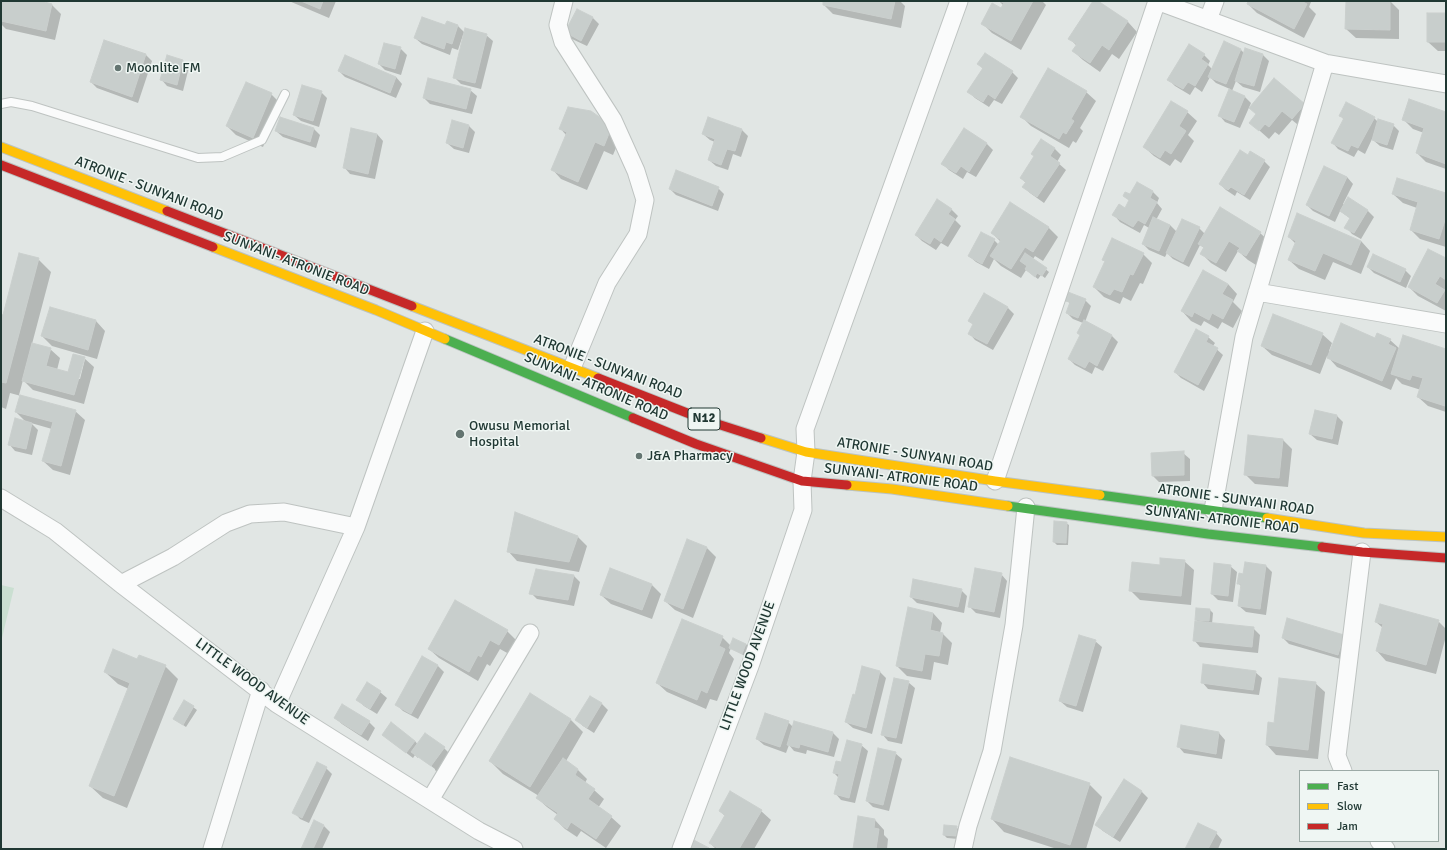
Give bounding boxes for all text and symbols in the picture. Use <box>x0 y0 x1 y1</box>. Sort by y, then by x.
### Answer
place label: Moonlite FM <box>126 60 201 76</box>
marker: Moonlite FM <box>113 63 123 73</box>
street label: ATRONIE - SUNYANI ROAD <box>72 153 226 225</box>
street label: SUNYANI- ATRONIE ROAD <box>221 228 371 300</box>
street label: ATRONIE - SUNYANI ROAD <box>531 331 685 403</box>
street label: SUNYANI- ATRONIE ROAD <box>522 349 670 425</box>
road number: N12 <box>688 408 720 430</box>
place label: Owusu Memorial Hospital <box>469 418 570 450</box>
marker: Owusu Memorial Hospital <box>454 428 466 440</box>
street label: ATRONIE - SUNYANI ROAD <box>836 434 994 476</box>
place label: J&A Pharmacy <box>647 448 733 464</box>
marker: J&A Pharmacy <box>634 451 644 461</box>
street label: SUNYANI- ATRONIE ROAD <box>823 460 979 496</box>
street label: ATRONIE - SUNYANI ROAD <box>1157 481 1315 519</box>
street label: SUNYANI- ATRONIE ROAD <box>1144 502 1300 538</box>
street label: LITTLE WOOD AVENUE <box>717 599 779 733</box>
street label: LITTLE WOOD AVENUE <box>192 635 312 729</box>
legend <box>1299 770 1439 842</box>
text: Fast <box>1337 779 1358 794</box>
text: Slow <box>1337 799 1362 814</box>
text: Jam <box>1337 819 1358 834</box>

